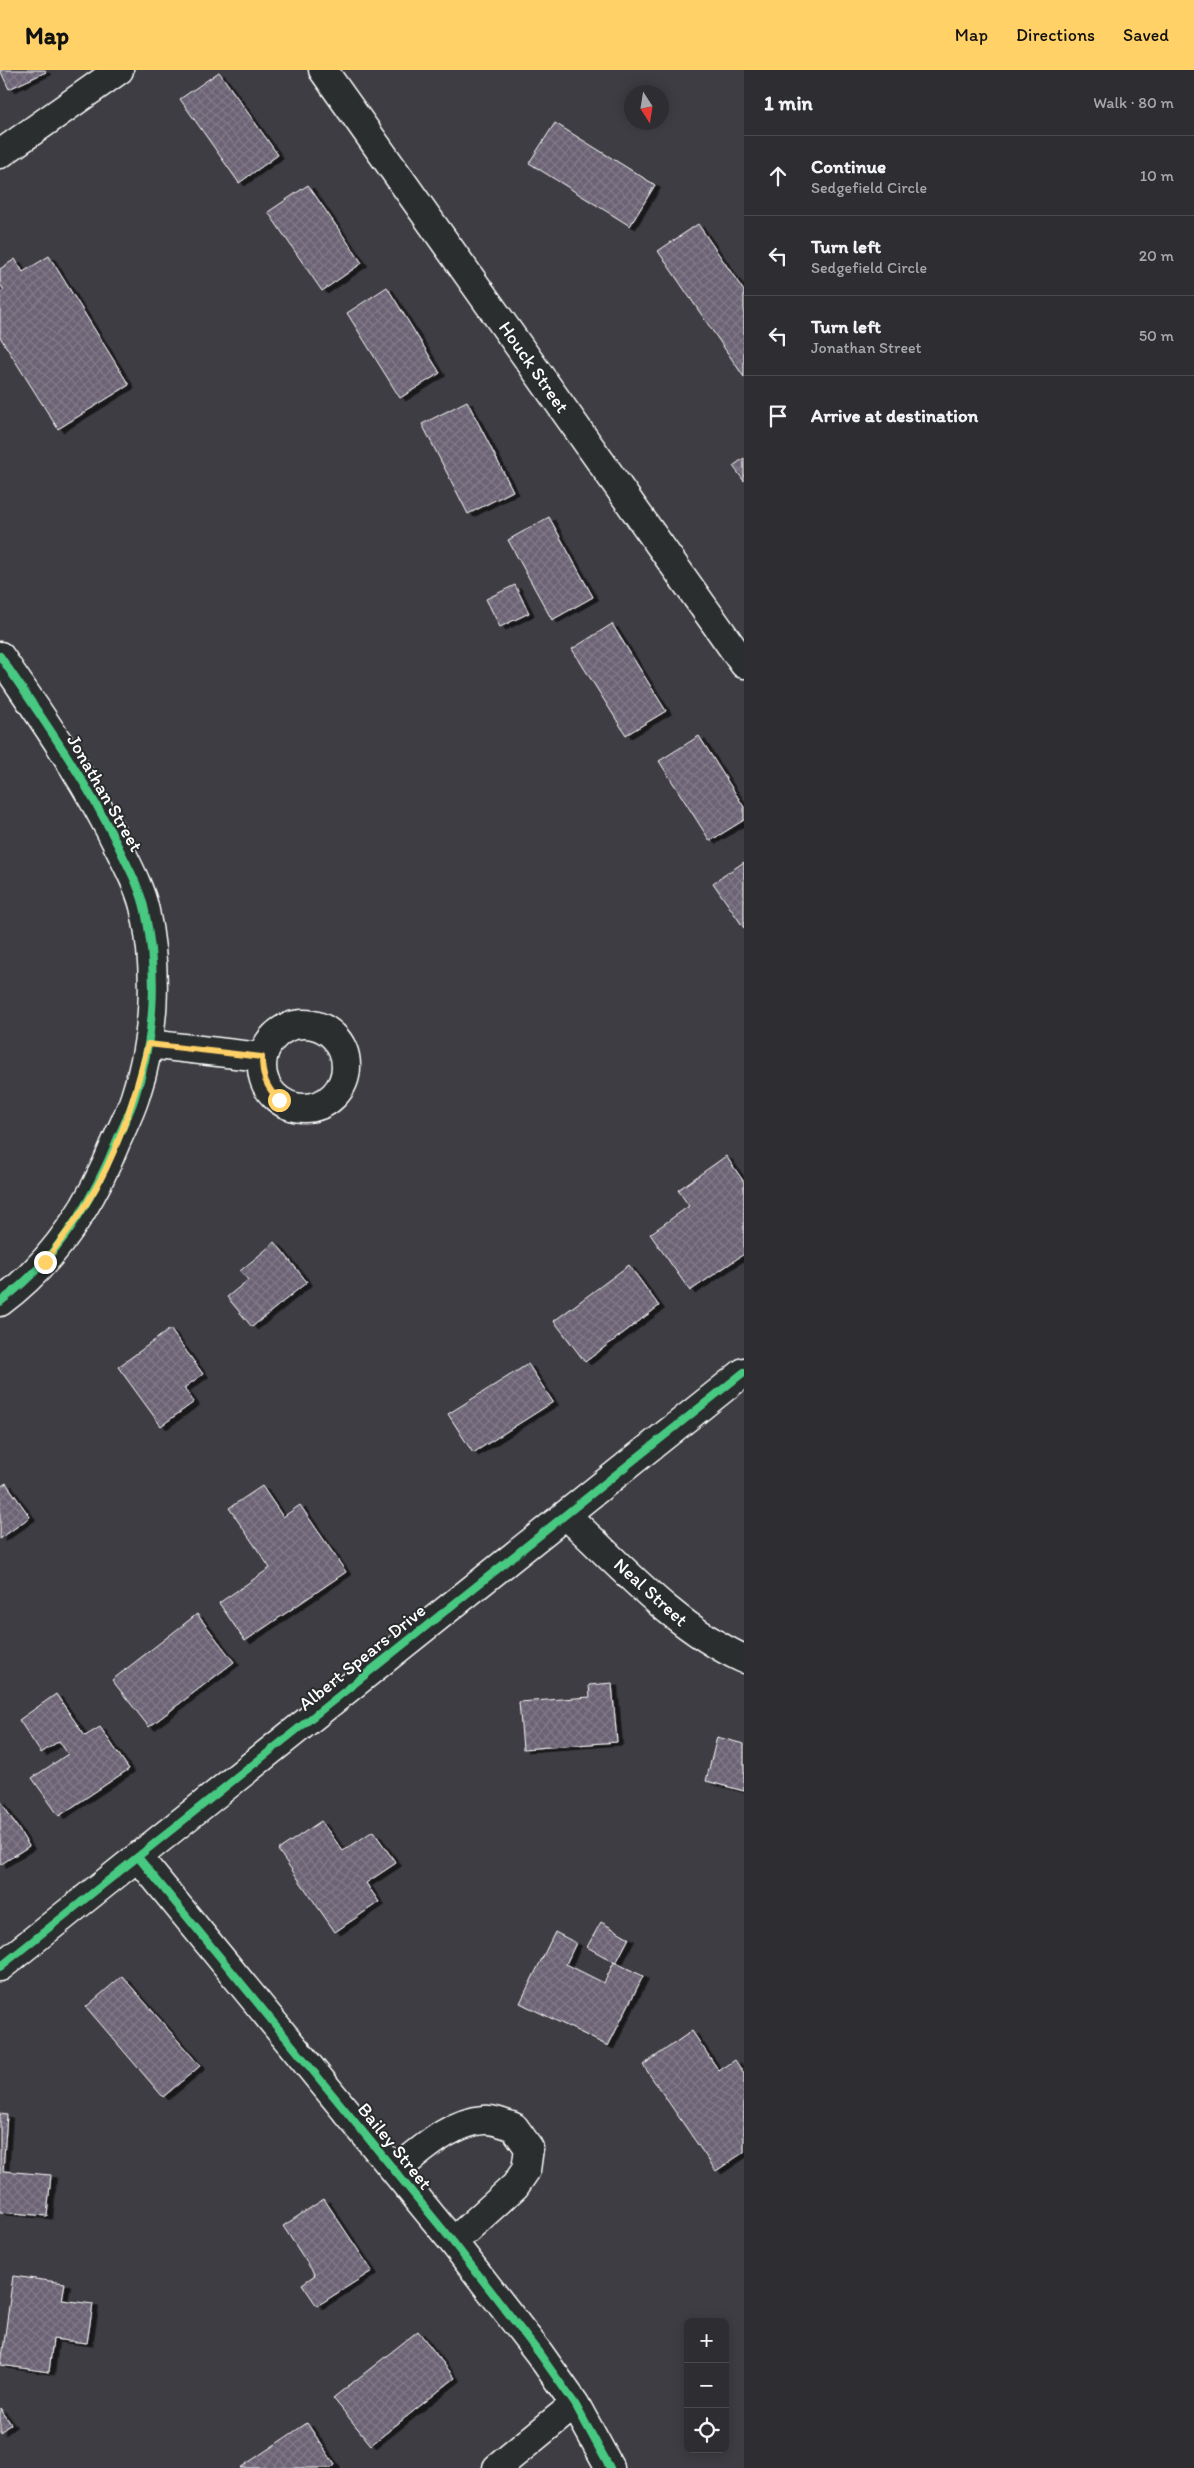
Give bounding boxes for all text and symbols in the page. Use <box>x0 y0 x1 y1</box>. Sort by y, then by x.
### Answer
text: Map <box>25 21 69 50</box>
text: Map <box>955 24 988 46</box>
text: Directions <box>1016 24 1095 46</box>
text: Saved <box>1123 24 1169 46</box>
north arrow <box>624 85 669 130</box>
text: 1 min <box>764 90 813 115</box>
text: Walk · 80 m <box>1093 93 1174 112</box>
text: Continue <box>811 155 886 178</box>
icon: ahead <box>764 162 792 190</box>
text: 10 m <box>1140 166 1174 185</box>
text: Sedgefield Circle <box>811 178 927 197</box>
text: Turn left <box>811 235 881 258</box>
icon: left <box>764 242 792 270</box>
text: 20 m <box>1139 246 1174 265</box>
text: Sedgefield Circle <box>811 258 927 277</box>
text: Turn left <box>811 315 881 338</box>
street label: Houck Street <box>494 317 574 417</box>
icon: left <box>764 322 792 350</box>
text: 50 m <box>1139 326 1174 345</box>
text: Jonathan Street <box>811 338 922 357</box>
icon: arrive <box>764 402 792 430</box>
text: Arrive at destination <box>811 404 978 427</box>
street label: Jonathan Street <box>62 730 148 856</box>
route start <box>268 1089 291 1112</box>
route end <box>34 1251 57 1274</box>
street label: Neal Street <box>609 1553 693 1631</box>
street label: Albert Spears Drive <box>294 1599 430 1715</box>
street label: Bailey Street <box>353 2098 437 2194</box>
map controls <box>684 2318 729 2453</box>
button: + <box>684 2318 729 2363</box>
button: − <box>684 2363 729 2408</box>
button: locate <box>684 2408 729 2453</box>

